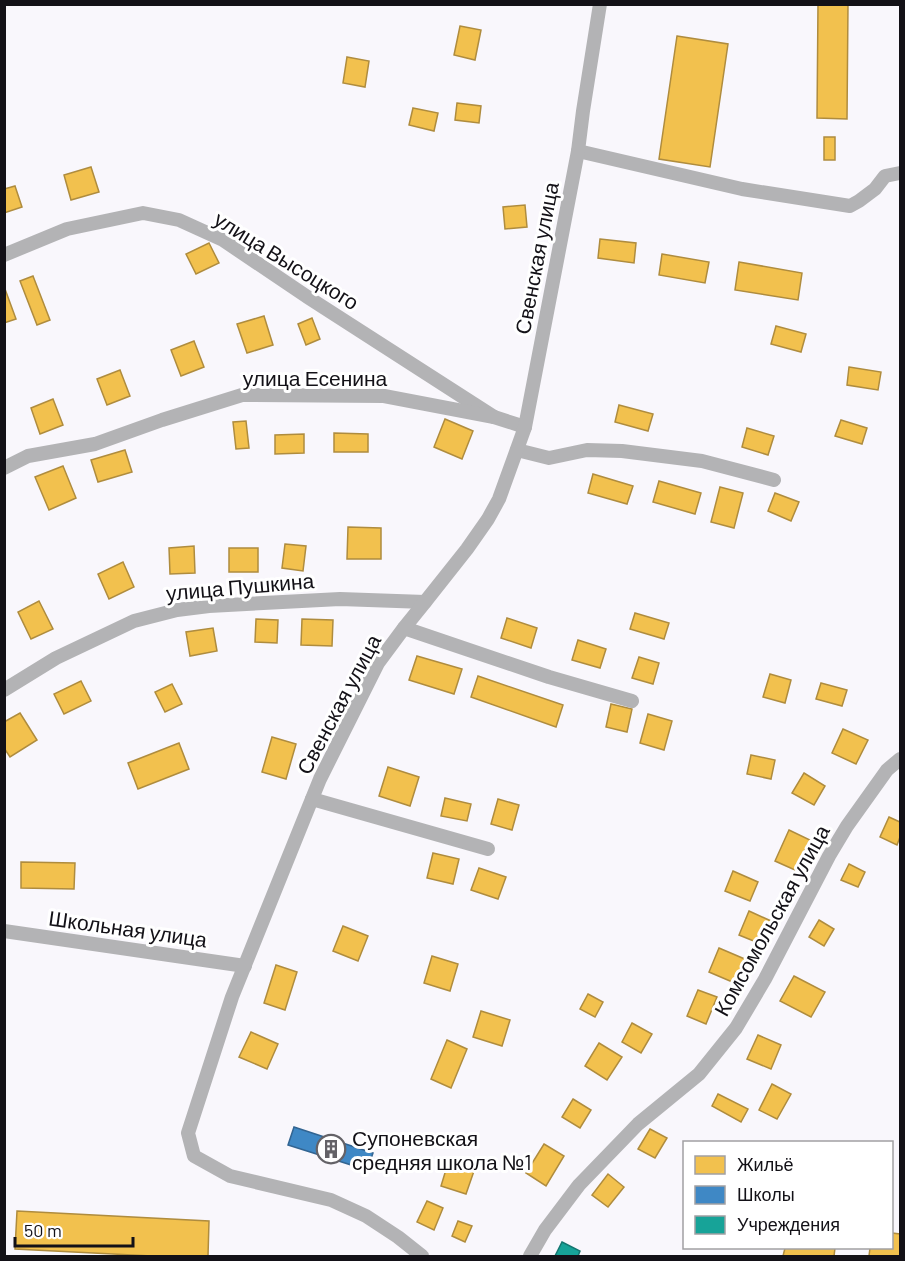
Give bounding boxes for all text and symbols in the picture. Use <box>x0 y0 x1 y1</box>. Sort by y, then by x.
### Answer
street label: Свенская улица <box>509 179 563 336</box>
street label: улица Высоцкого <box>210 206 364 314</box>
street label: улица Есенина <box>243 365 388 390</box>
street label: улица Пушкина <box>165 567 315 605</box>
street label: Свенская улица <box>291 630 385 778</box>
street label: Комсомольская улица <box>708 820 834 1020</box>
street label: Школьная улица <box>47 905 209 952</box>
place label: Супоневская средняя школа №1 <box>352 1125 532 1174</box>
building icon: Супоневская средняя школа №1 <box>315 1133 347 1165</box>
legend <box>683 1141 893 1249</box>
text: Жильё <box>737 1153 794 1175</box>
text: Школы <box>737 1183 795 1205</box>
scale bar <box>15 1210 134 1248</box>
text: Учреждения <box>737 1213 840 1235</box>
text: 50 m <box>24 1219 62 1241</box>

